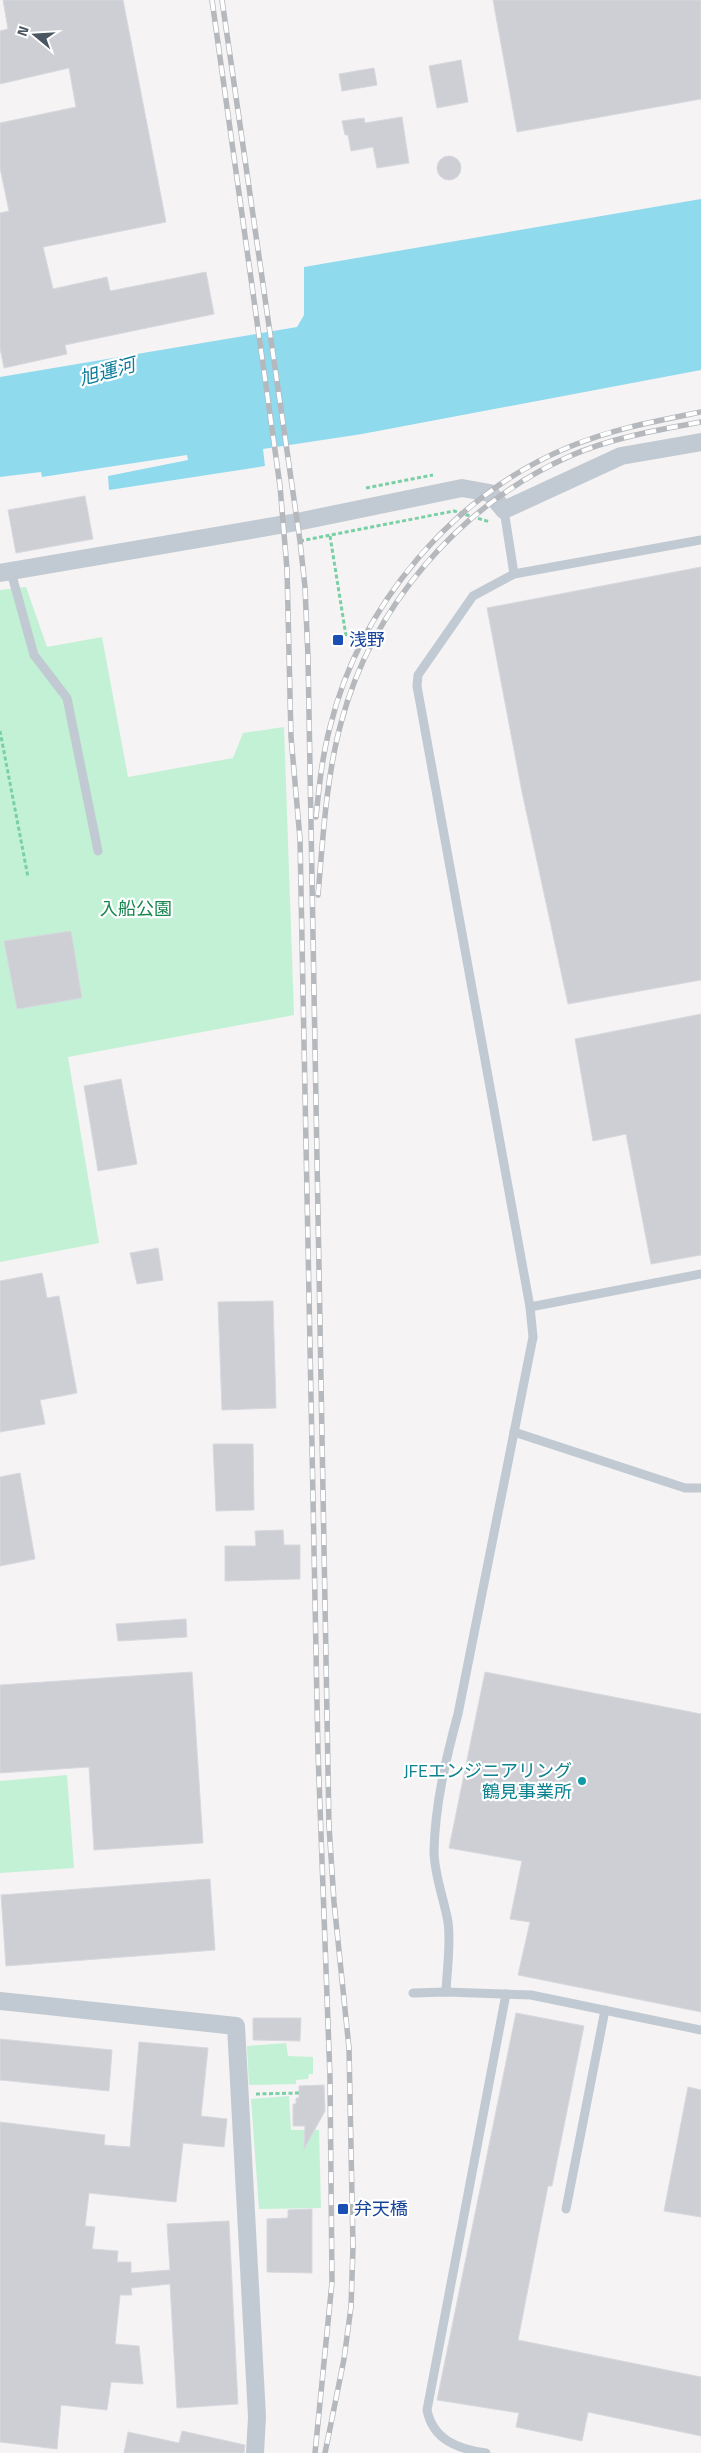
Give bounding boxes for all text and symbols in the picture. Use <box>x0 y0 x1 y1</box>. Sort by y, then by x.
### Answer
north arrow <box>10 10 60 60</box>
text: N <box>11 23 34 39</box>
water label: 旭運河 <box>76 348 142 392</box>
place label: 浅野 <box>349 626 385 653</box>
marker: 浅野 <box>331 633 345 647</box>
park label: 入船公園 <box>100 895 172 922</box>
place label: JFEエンジニアリング 鶴見事業所 <box>403 1757 572 1805</box>
marker: JFEエンジニアリング 鶴見事業所 <box>576 1775 588 1787</box>
place label: 弁天橋 <box>354 2195 408 2222</box>
marker: 弁天橋 <box>336 2202 350 2216</box>

